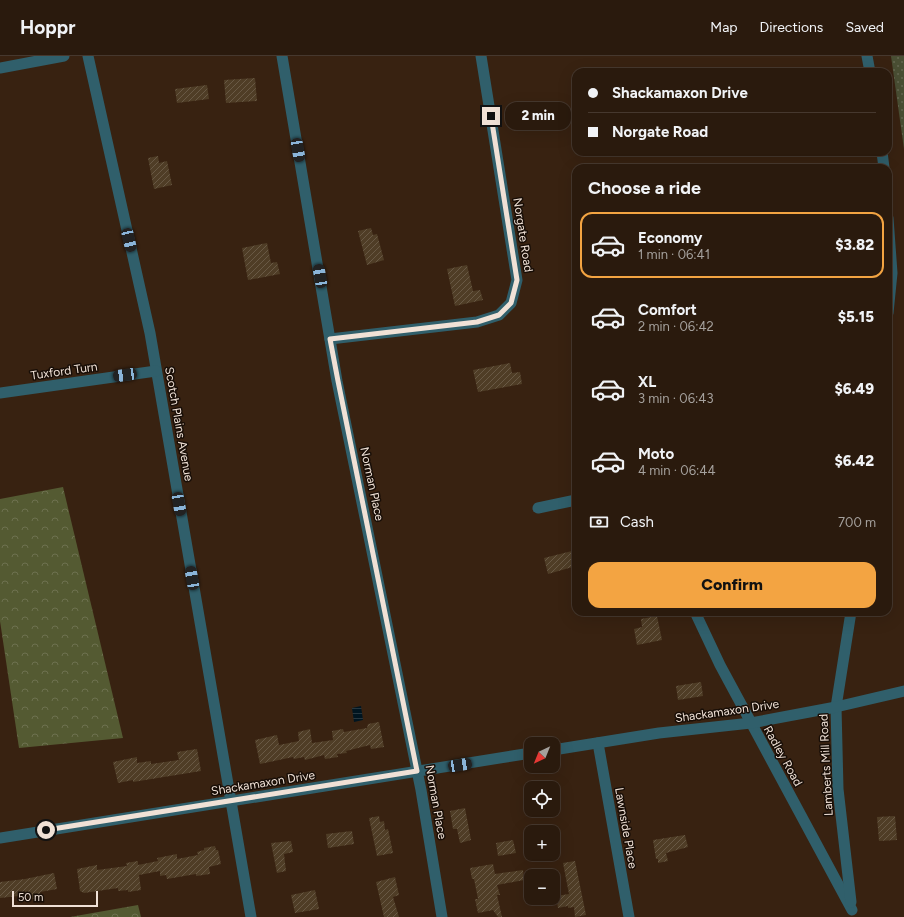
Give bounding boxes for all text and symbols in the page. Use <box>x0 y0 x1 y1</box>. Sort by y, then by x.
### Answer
text: Hoppr <box>20 16 75 39</box>
text: Map <box>710 19 738 36</box>
text: Directions <box>760 19 823 36</box>
text: Saved <box>845 19 884 36</box>
text: Shackamaxon Drive <box>612 84 748 102</box>
callout: 2 min <box>505 102 571 130</box>
route end <box>482 107 500 125</box>
text: 2 min <box>521 108 555 123</box>
text: Norgate Road <box>612 123 708 141</box>
car <box>290 137 306 163</box>
text: Choose a ride <box>588 177 701 199</box>
street label: Norgate Road <box>510 197 536 273</box>
car <box>120 227 138 253</box>
icon: car <box>590 227 626 263</box>
text: Economy <box>638 229 703 247</box>
text: $3.82 <box>835 236 874 254</box>
text: 1 min · 06:41 <box>638 247 710 262</box>
car <box>312 263 328 289</box>
icon: car <box>590 299 626 335</box>
text: Comfort <box>638 301 697 319</box>
text: $5.15 <box>838 308 874 326</box>
text: 2 min · 06:42 <box>638 319 714 334</box>
street label: Tuxford Turn <box>30 359 99 383</box>
street label: Scotch Plains Avenue <box>162 366 196 483</box>
car <box>112 367 138 383</box>
icon: car <box>590 371 626 407</box>
text: XL <box>638 373 656 391</box>
text: $6.49 <box>835 380 874 398</box>
text: 3 min · 06:43 <box>638 391 713 406</box>
icon: car <box>590 443 626 479</box>
text: Moto <box>638 445 674 463</box>
street label: Norman Place <box>357 446 387 523</box>
text: $6.42 <box>835 452 874 470</box>
text: 4 min · 06:44 <box>638 463 715 478</box>
car <box>171 491 187 517</box>
icon: cash <box>588 511 610 533</box>
text: Cash <box>620 513 654 531</box>
text: 700 m <box>838 515 876 530</box>
button: Confirm <box>588 562 876 608</box>
car <box>184 565 200 591</box>
street label: Shackamaxon Drive <box>674 697 780 725</box>
street label: Lamberts Mill Road <box>816 714 836 816</box>
street label: Radley Road <box>761 723 805 789</box>
north arrow <box>524 737 560 773</box>
map controls <box>524 737 560 905</box>
car <box>447 757 473 773</box>
street label: Norman Place <box>423 764 449 841</box>
street label: Shackamaxon Drive <box>210 768 316 798</box>
button: locate <box>524 781 560 817</box>
street label: Lawnside Place <box>612 786 640 870</box>
route start <box>37 821 55 839</box>
button: + <box>524 825 560 861</box>
button: − <box>524 869 560 905</box>
scale bar <box>12 889 98 908</box>
text: 50 m <box>18 891 43 904</box>

